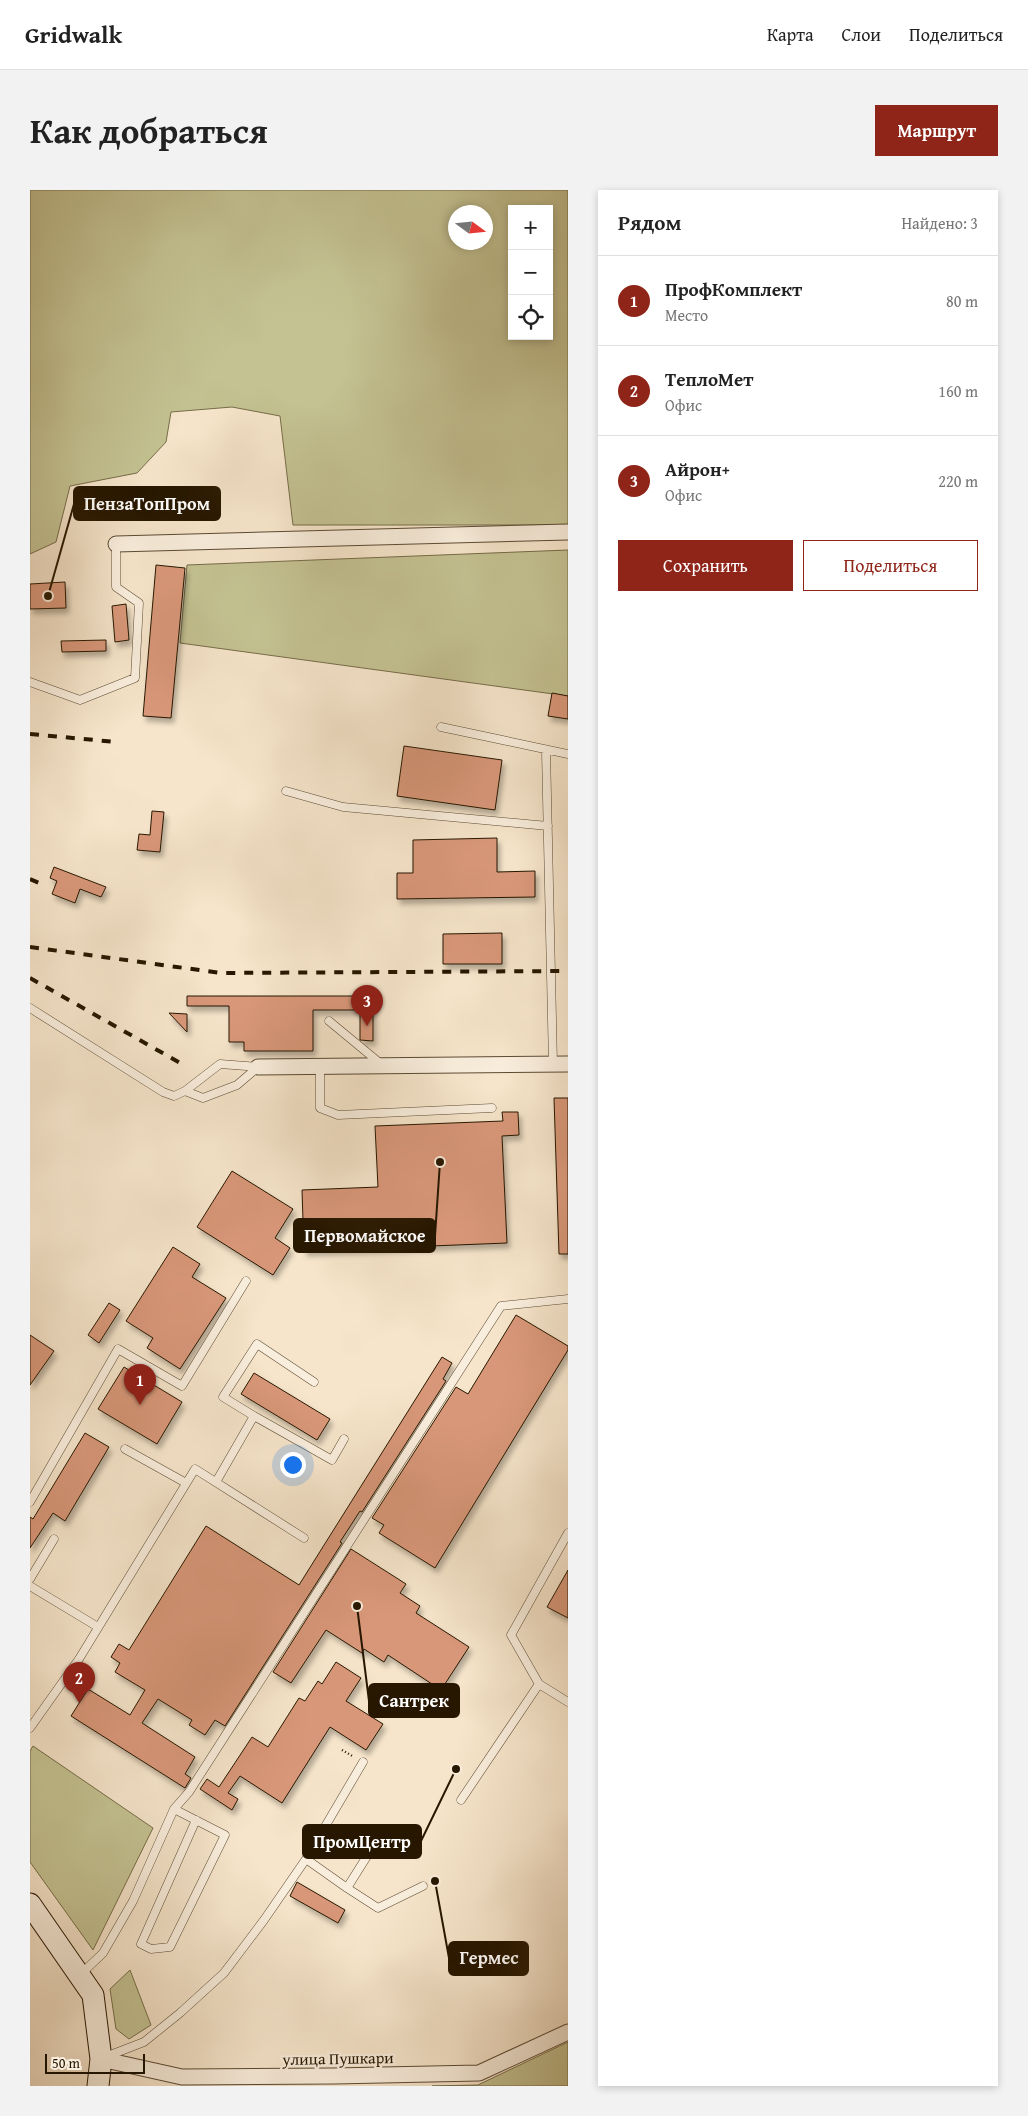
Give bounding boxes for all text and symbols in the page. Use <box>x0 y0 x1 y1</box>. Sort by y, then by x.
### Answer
text: Gridwalk <box>25 17 122 52</box>
text: Карта <box>767 21 814 48</box>
text: Слои <box>842 21 881 48</box>
text: Поделиться <box>909 21 1003 48</box>
text: Как добраться <box>30 105 268 156</box>
button: Маршрут <box>875 105 998 156</box>
north arrow <box>448 205 493 250</box>
map controls <box>508 205 553 340</box>
button: + <box>508 205 553 250</box>
text: Рядом <box>618 207 681 238</box>
text: Найдено: 3 <box>901 211 978 235</box>
button: − <box>508 250 553 295</box>
text: ПрофКомплект <box>665 275 802 303</box>
text: 1 <box>630 289 638 313</box>
text: 80 m <box>946 289 978 313</box>
button: locate <box>508 295 553 340</box>
text: Место <box>665 303 708 327</box>
text: ТеплоМет <box>665 365 754 393</box>
text: 2 <box>630 379 638 403</box>
text: 160 m <box>938 379 978 403</box>
text: Офис <box>665 393 702 417</box>
text: Айрон+ <box>665 455 730 483</box>
text: 3 <box>630 469 638 493</box>
text: 220 m <box>938 469 978 493</box>
text: Офис <box>665 483 702 507</box>
callout: ПензаТопПром <box>74 487 220 520</box>
text: ПензаТопПром <box>84 490 211 517</box>
button: Сохранить <box>618 540 793 591</box>
button: Поделиться <box>803 540 978 591</box>
pin: 3 <box>351 985 383 1026</box>
callout: Первомайское <box>294 1219 435 1252</box>
text: Первомайское <box>304 1222 426 1249</box>
pin: 1 <box>124 1364 156 1405</box>
your location <box>280 1452 306 1478</box>
pin: 2 <box>63 1662 95 1703</box>
callout: Сантрек <box>369 1684 459 1717</box>
text: Сантрек <box>379 1687 449 1714</box>
callout: ПромЦентр <box>303 1825 421 1858</box>
text: ПромЦентр <box>313 1828 411 1855</box>
callout: Гермес <box>449 1942 528 1975</box>
text: Гермес <box>459 1944 519 1971</box>
street label: улица Пушкари <box>281 2045 394 2071</box>
scale bar <box>45 2051 145 2074</box>
text: 50 m <box>52 2053 80 2073</box>

